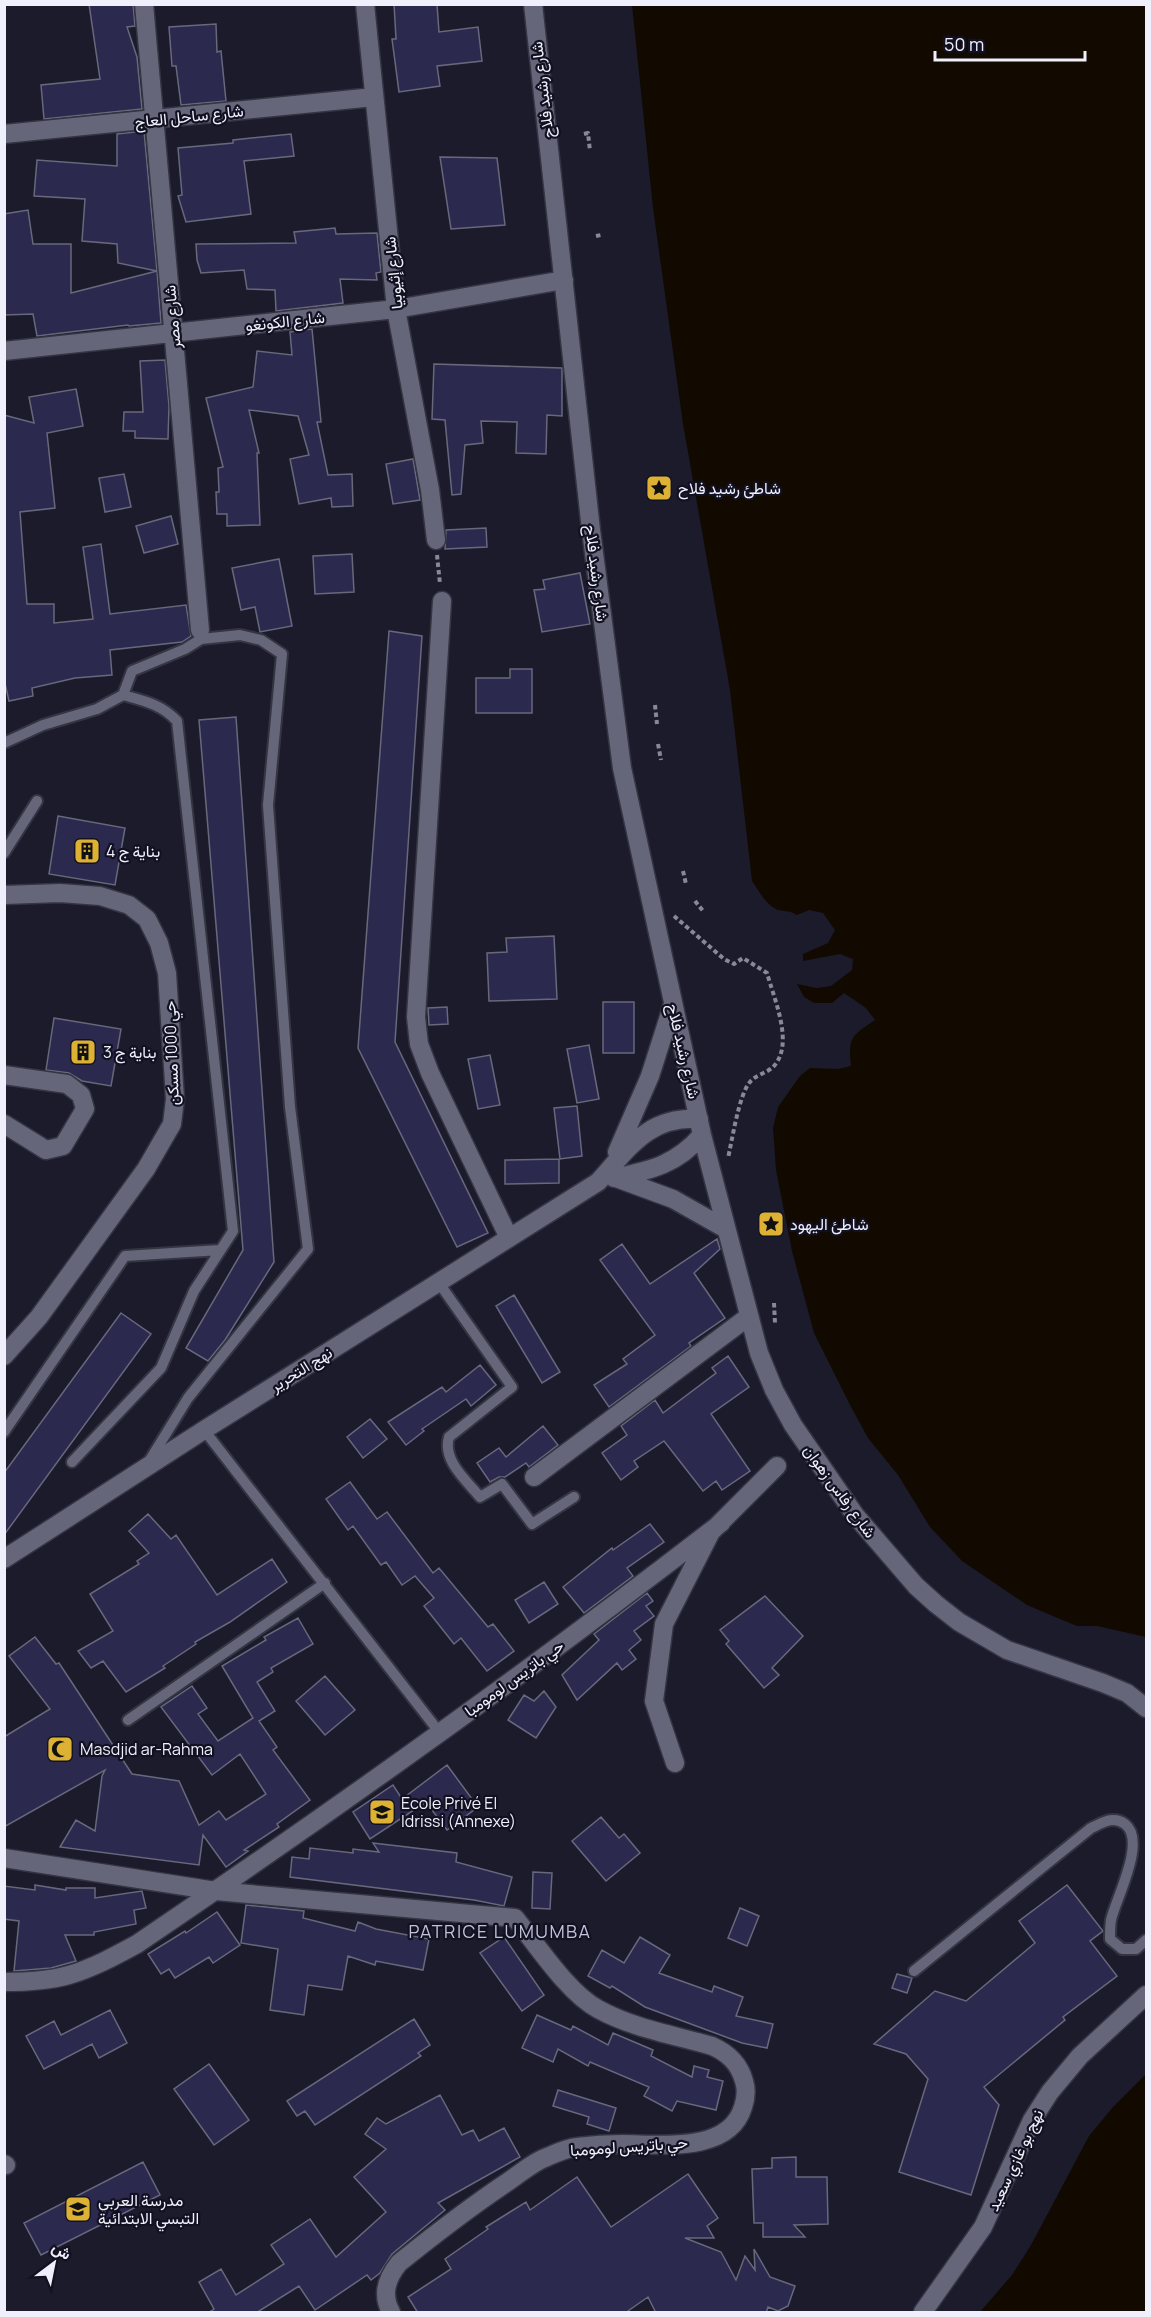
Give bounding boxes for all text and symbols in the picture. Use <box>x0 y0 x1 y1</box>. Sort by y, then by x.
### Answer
scale bar <box>935 24 1085 62</box>
text: 50 m <box>944 32 984 56</box>
street label: شارع رشيد فلاح <box>525 40 560 140</box>
street label: شارع ساحل العاج <box>134 99 245 134</box>
street label: شارع إثيوبيا <box>378 236 409 310</box>
street label: شارع مصر <box>158 284 187 351</box>
street label: شارع الكونغو <box>244 306 326 337</box>
place icon: شاطئ رشيد فلاح <box>644 473 674 503</box>
place label: شاطئ رشيد فلاح <box>678 477 781 500</box>
street label: شارع رشيد فلاح <box>579 523 614 623</box>
building icon: بناية ج 4 <box>72 836 102 866</box>
place label: بناية ج 4 <box>106 840 160 863</box>
street label: حي 1000 مسكن <box>158 1000 187 1106</box>
street label: شارع رشيد فلاح <box>661 1001 706 1101</box>
building icon: بناية ج 3 <box>68 1037 98 1067</box>
place label: بناية ج 3 <box>103 1041 157 1064</box>
place icon: شاطئ اليهود <box>756 1209 786 1239</box>
place label: شاطئ اليهود <box>790 1213 869 1235</box>
street label: نهج التحرير <box>265 1341 337 1398</box>
street label: شارع رفاس زهوان <box>798 1440 881 1543</box>
street label: حي باتريس لومومبا <box>460 1634 570 1724</box>
mosque icon: Masdjid ar-Rahma <box>45 1734 75 1764</box>
place label: Masdjid ar-Rahma <box>80 1738 213 1760</box>
place label: Ecole Privé El Idrissi (Annexe) <box>401 1792 516 1832</box>
school or university icon: Ecole Privé El Idrissi (Annexe) <box>367 1797 397 1827</box>
district label: PATRICE LUMUMBA <box>409 1919 591 1943</box>
street label: نهج بو غازي سعيد <box>982 2105 1051 2216</box>
street label: حي باتريس لومومبا <box>569 2131 689 2164</box>
place label: مدرسة العربي التبسي الابتدائية <box>98 2189 199 2232</box>
school or university icon: مدرسة العربي التبسي الابتدائية <box>63 2194 93 2224</box>
north arrow <box>24 2233 84 2293</box>
text: ش <box>48 2236 76 2265</box>

